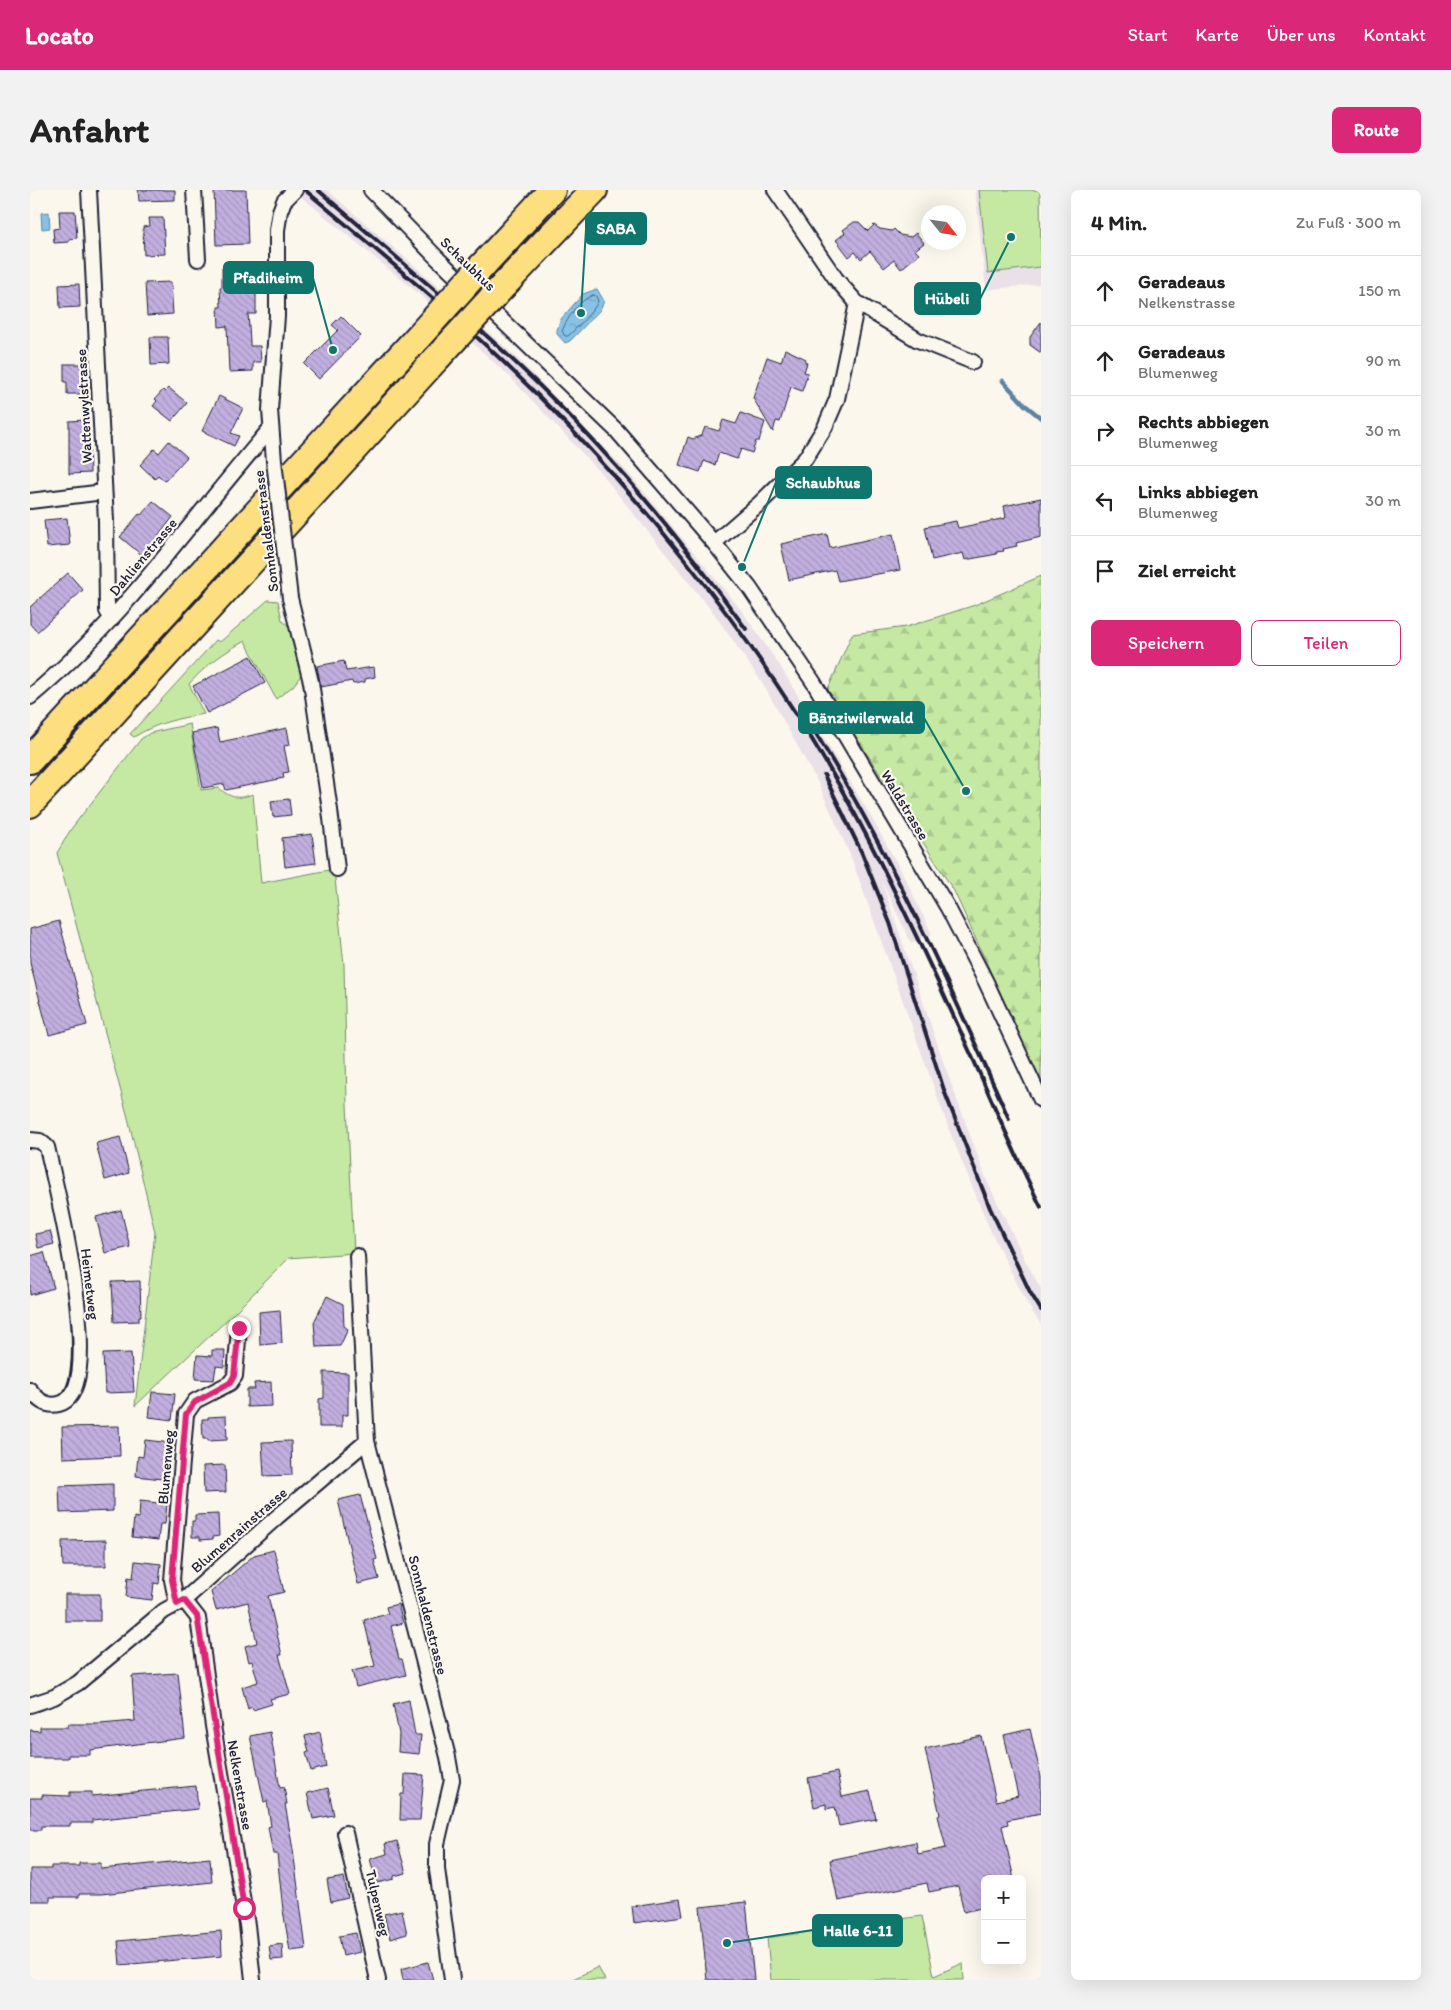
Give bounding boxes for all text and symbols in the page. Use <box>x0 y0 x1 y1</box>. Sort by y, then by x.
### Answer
text: Locato <box>25 21 94 50</box>
text: Start <box>1128 24 1167 46</box>
text: Karte <box>1195 24 1239 46</box>
text: Über uns <box>1267 24 1336 46</box>
text: Kontakt <box>1364 24 1426 46</box>
button: Route <box>1332 107 1421 153</box>
text: Anfahrt <box>30 109 149 151</box>
north arrow <box>921 205 966 250</box>
text: 4 Min. <box>1091 210 1147 235</box>
callout: SABA <box>586 213 646 244</box>
text: Zu Fuß · 300 m <box>1296 213 1401 232</box>
text: SABA <box>596 219 637 238</box>
street label: Schaubhus <box>437 233 500 295</box>
callout: Pfadiheim <box>224 262 313 293</box>
text: Pfadiheim <box>233 268 303 287</box>
text: Geradeaus <box>1138 270 1225 293</box>
icon: ahead <box>1091 277 1119 305</box>
text: 150 m <box>1358 281 1401 300</box>
callout: Hübeli <box>915 283 980 314</box>
text: Hübeli <box>925 289 969 308</box>
text: Nelkenstrasse <box>1138 293 1235 312</box>
text: Geradeaus <box>1138 340 1225 363</box>
icon: ahead <box>1091 347 1119 375</box>
street label: Wattenwylstrasse <box>72 348 96 464</box>
text: 90 m <box>1366 351 1401 370</box>
text: Blumenweg <box>1138 363 1218 382</box>
text: Rechts abbiegen <box>1138 410 1269 433</box>
icon: right <box>1091 417 1119 445</box>
text: 30 m <box>1365 421 1401 440</box>
text: Blumenweg <box>1138 433 1218 452</box>
callout: Schaubhus <box>776 467 871 498</box>
street label: Sonnhaldenstrasse <box>250 469 282 593</box>
text: Schaubhus <box>786 473 860 492</box>
text: Links abbiegen <box>1138 480 1258 503</box>
icon: left <box>1091 487 1119 515</box>
text: 30 m <box>1365 491 1401 510</box>
text: Blumenweg <box>1138 503 1218 522</box>
street label: Dahlienstrasse <box>105 514 181 600</box>
icon: arrive <box>1091 557 1119 585</box>
text: Ziel erreicht <box>1138 559 1236 582</box>
button: Speichern <box>1091 620 1241 666</box>
button: Teilen <box>1251 620 1401 666</box>
callout: Bänziwilerwald <box>799 702 924 733</box>
text: Bänziwilerwald <box>809 708 914 727</box>
street label: Waldstrasse <box>877 767 933 843</box>
street label: Heimetweg <box>77 1247 103 1321</box>
route end <box>228 1317 251 1340</box>
street label: Blumenweg <box>154 1428 178 1505</box>
street label: Blumenrainstrasse <box>187 1483 291 1577</box>
street label: Sonnhaldenstrasse <box>404 1553 452 1677</box>
street label: Nelkenstrasse <box>223 1738 257 1832</box>
street label: Tulpenweg <box>362 1868 394 1939</box>
map controls <box>981 1875 1026 1965</box>
button: + <box>981 1875 1026 1920</box>
route start <box>233 1897 256 1920</box>
callout: Halle 6-11 <box>813 1915 902 1946</box>
button: − <box>981 1920 1026 1965</box>
text: Halle 6-11 <box>823 1921 893 1940</box>

